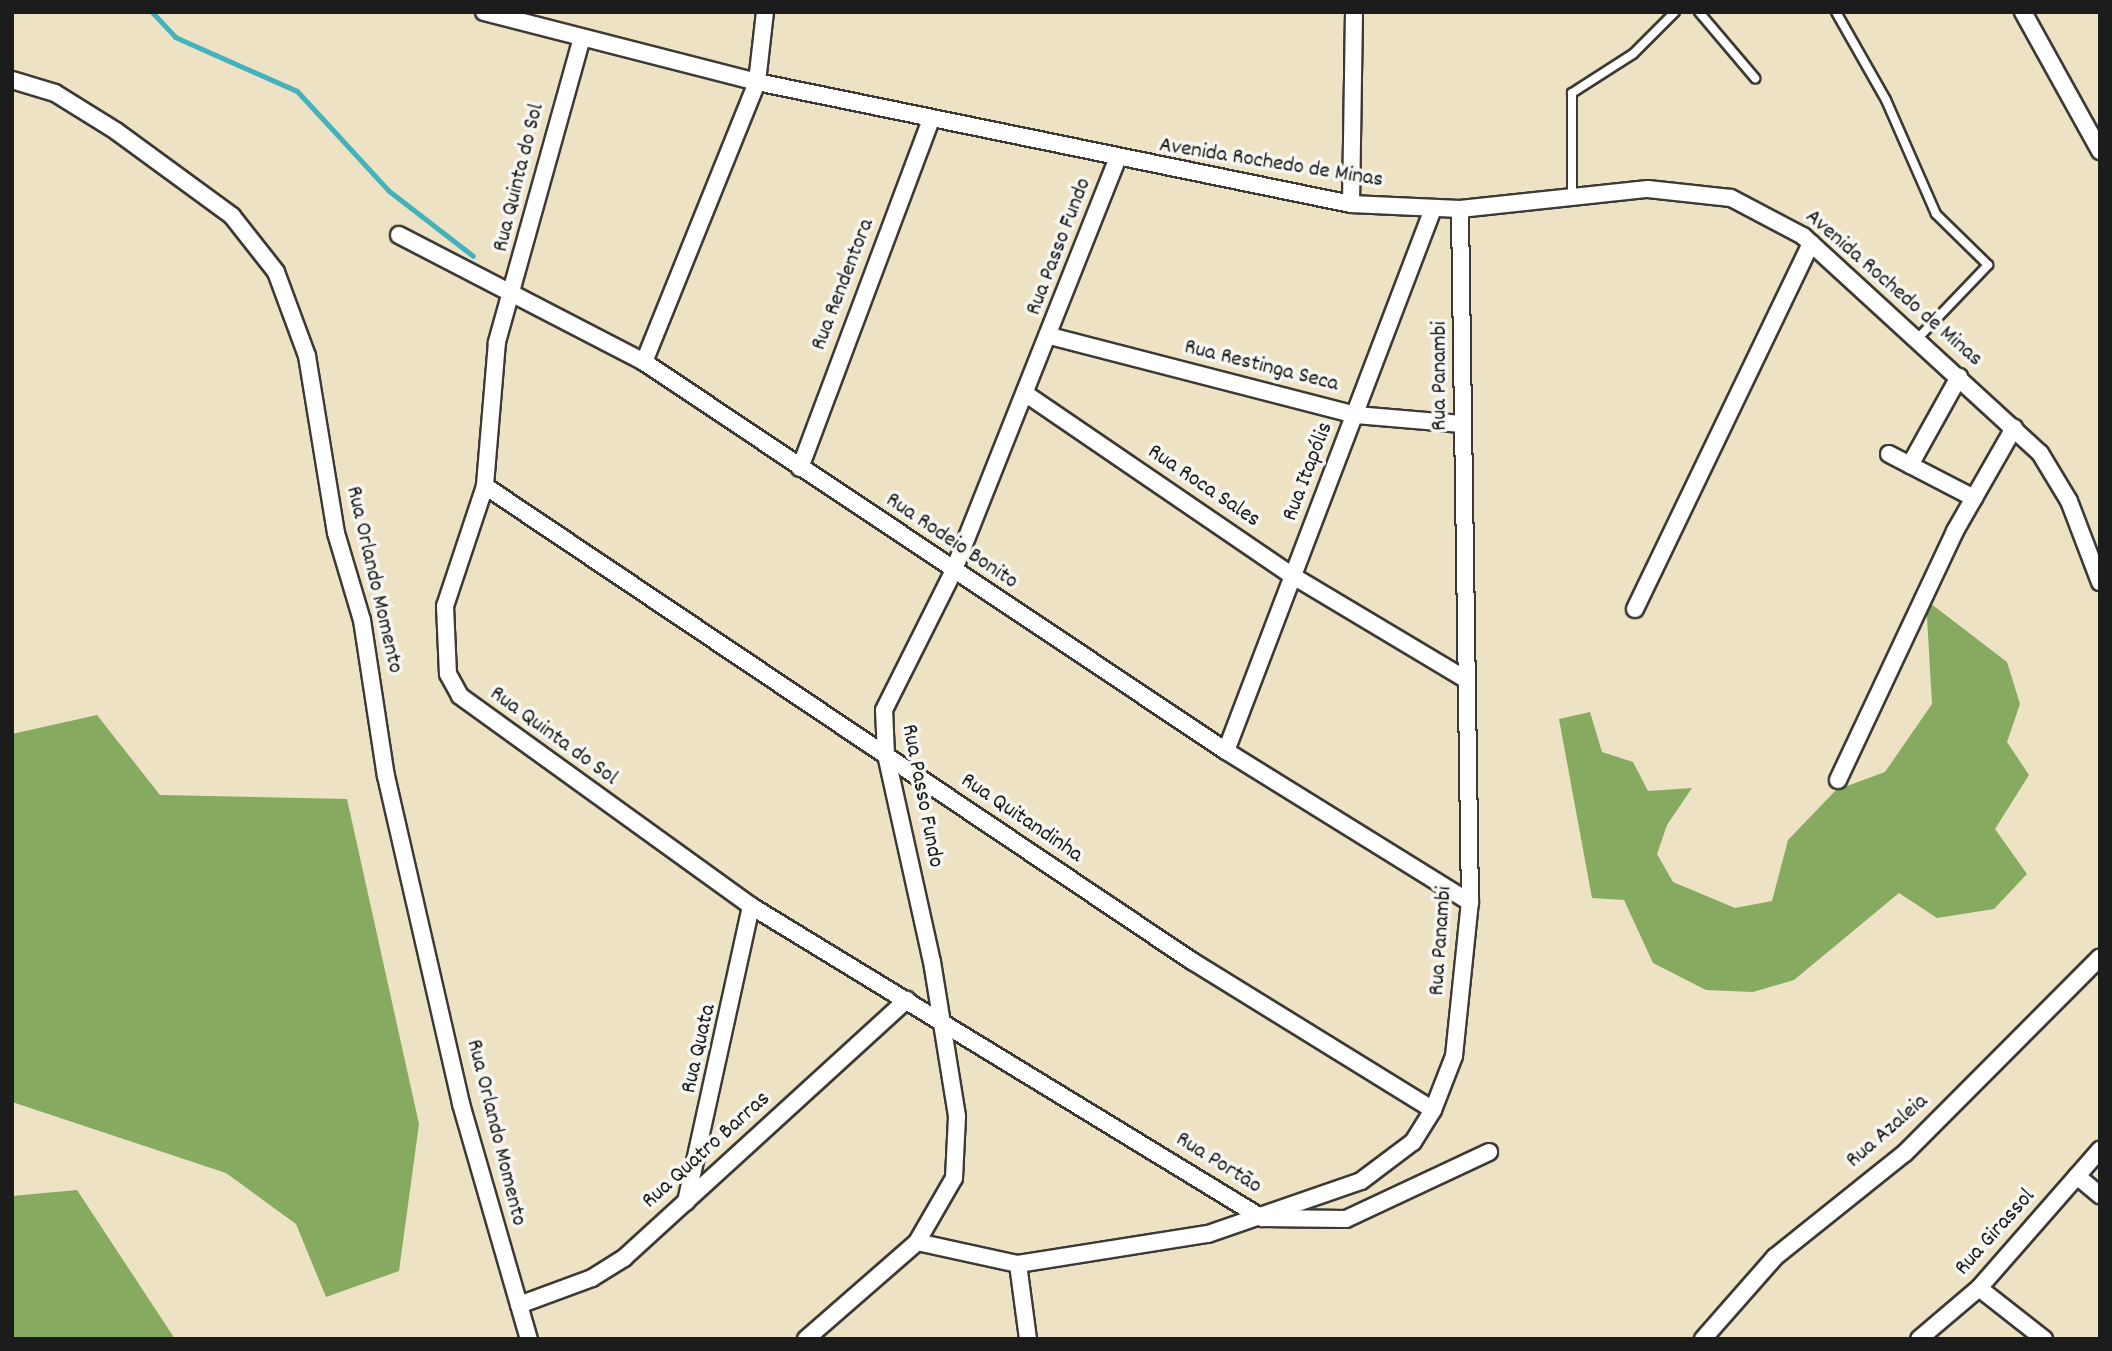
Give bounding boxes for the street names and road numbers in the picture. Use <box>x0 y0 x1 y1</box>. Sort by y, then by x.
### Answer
street label: Rua Quinta do Sol <box>488 101 552 255</box>
street label: Avenida Rochedo de Minas <box>1157 133 1385 195</box>
street label: Rua Passo Fundo <box>1021 174 1099 320</box>
street label: Avenida Rochedo de Minas <box>1798 204 1988 374</box>
street label: Rua Rendentora <box>806 215 882 355</box>
street label: Rua Panambi <box>1427 321 1455 431</box>
street label: Rua Restinga Seca <box>1181 335 1341 399</box>
street label: Rua Itapólis <box>1278 419 1340 525</box>
street label: Rua Roca Sales <box>1141 439 1265 535</box>
street label: Rua Orlando Momento <box>338 484 408 676</box>
street label: Rua Rodeio Bonito <box>879 488 1023 596</box>
street label: Rua Quinta do Sol <box>483 681 623 793</box>
street label: Rua Passo Fundo <box>894 722 948 870</box>
street label: Rua Quitandinha <box>955 768 1087 870</box>
street label: Rua Panambi <box>1424 885 1460 997</box>
street label: Rua Quata <box>676 1002 724 1096</box>
street label: Rua Orlando Momento <box>458 1037 532 1229</box>
street label: Rua Quatro Barras <box>637 1086 777 1216</box>
street label: Rua Azaleia <box>1841 1089 1935 1175</box>
street label: Rua Portão <box>1170 1127 1266 1201</box>
street label: Rua Girassol <box>1950 1184 2042 1282</box>

